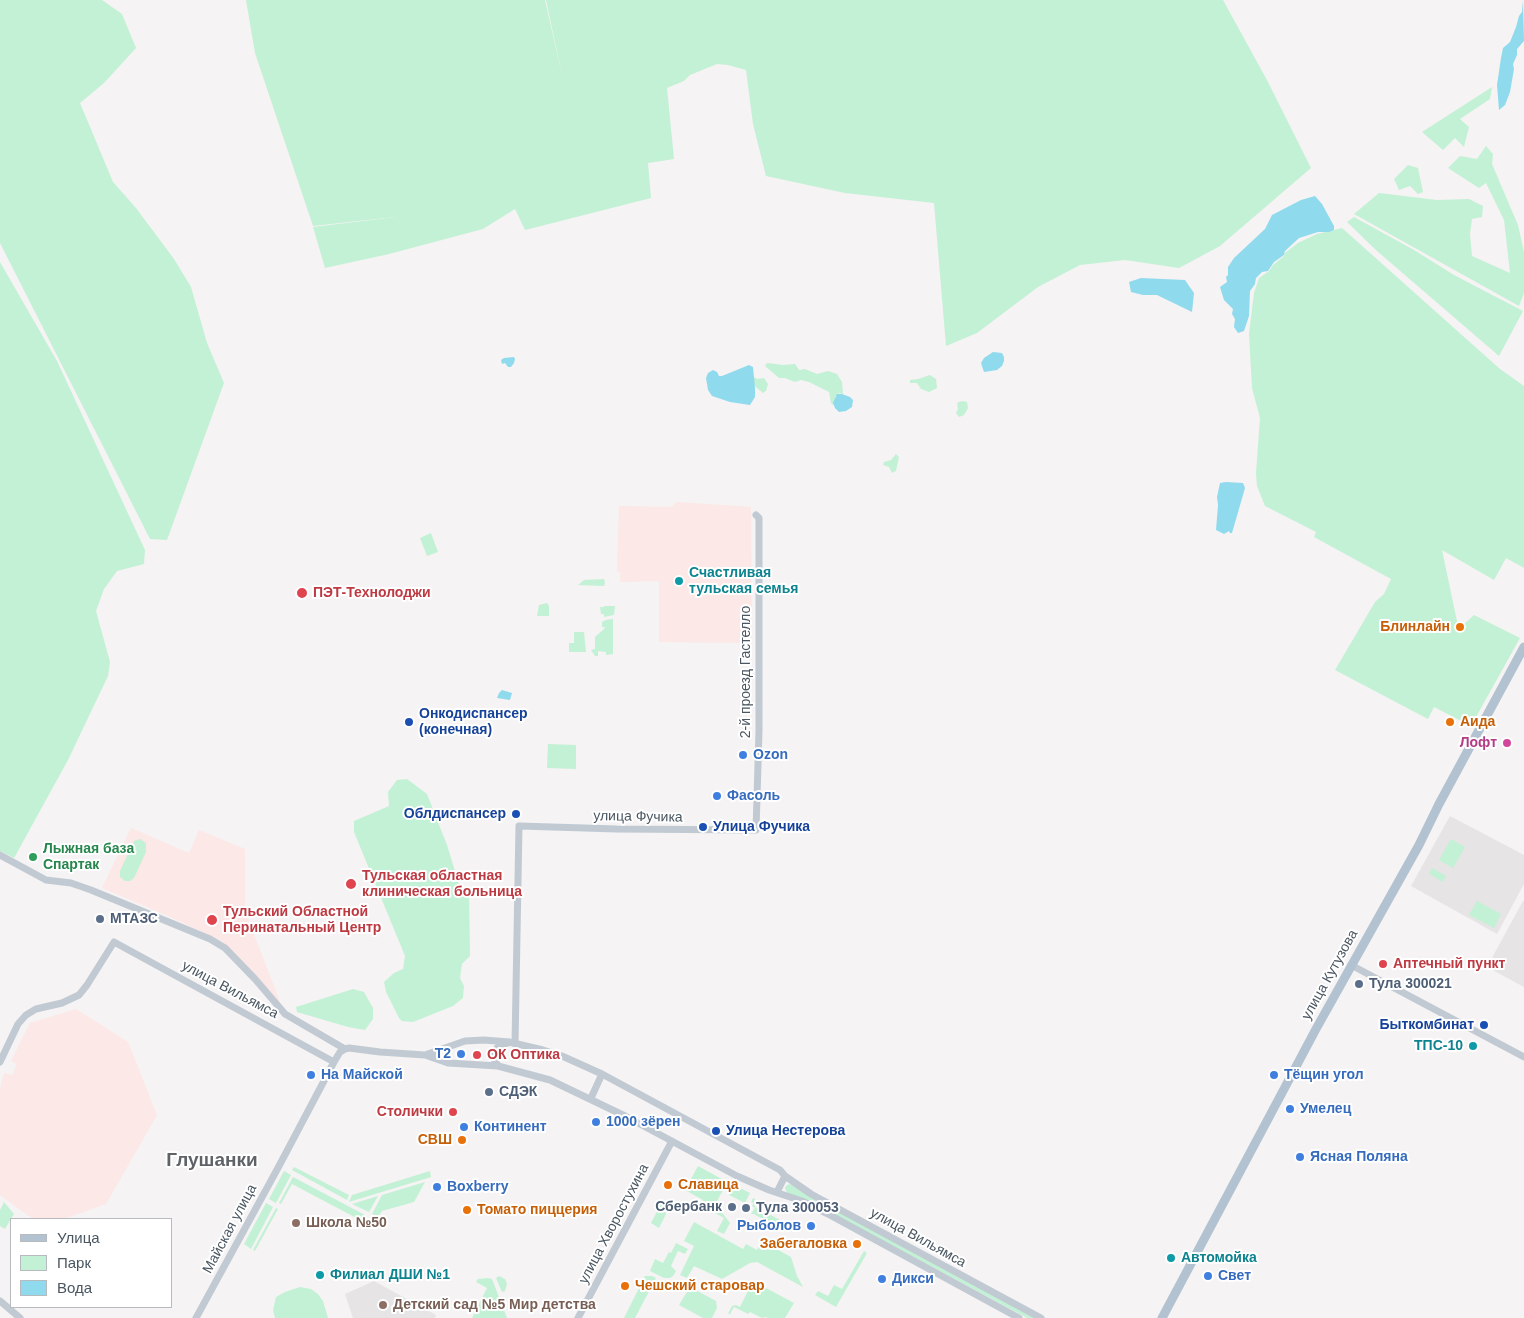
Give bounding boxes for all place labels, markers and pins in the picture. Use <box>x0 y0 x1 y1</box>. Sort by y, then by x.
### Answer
place label: Счастливая тульская семья <box>689 565 798 598</box>
marker: Счастливая тульская семья <box>673 575 685 587</box>
place label: ПЭТ-Технолоджи <box>313 585 431 601</box>
marker: ПЭТ-Технолоджи <box>295 586 309 600</box>
place label: Блинлайн <box>1380 619 1450 635</box>
marker: Блинлайн <box>1454 621 1466 633</box>
place label: Онкодиспансер (конечная) <box>419 706 528 739</box>
place label: Аида <box>1460 714 1495 730</box>
marker: Онкодиспансер (конечная) <box>403 716 415 728</box>
marker: Аида <box>1444 716 1456 728</box>
place label: Лофт <box>1460 735 1497 751</box>
marker: Лофт <box>1501 737 1513 749</box>
place label: Ozon <box>753 747 788 763</box>
marker: Ozon <box>737 749 749 761</box>
place label: Фасоль <box>727 788 780 804</box>
marker: Фасоль <box>711 790 723 802</box>
place label: Облдиспансер <box>404 806 506 822</box>
marker: Облдиспансер <box>510 808 522 820</box>
place label: Улица Фучика <box>713 819 810 835</box>
marker: Улица Фучика <box>697 821 709 833</box>
place label: Лыжная база Спартак <box>43 841 134 874</box>
marker: Лыжная база Спартак <box>27 851 39 863</box>
place label: Тульская областная клиническая больница <box>362 868 522 900</box>
marker: Тульская областная клиническая больница <box>344 877 358 891</box>
place label: Тульский Областной Перинатальный Центр <box>223 904 381 936</box>
place label: МТАЗС <box>110 911 158 927</box>
marker: МТАЗС <box>94 913 106 925</box>
marker: Тульский Областной Перинатальный Центр <box>205 913 219 927</box>
place label: Аптечный пункт <box>1393 956 1505 972</box>
marker: Аптечный пункт <box>1377 958 1389 970</box>
place label: Тула 300021 <box>1369 976 1452 992</box>
marker: Тула 300021 <box>1353 978 1365 990</box>
place label: Быткомбинат <box>1379 1017 1474 1033</box>
marker: Быткомбинат <box>1478 1019 1490 1031</box>
place label: ТПС-10 <box>1414 1038 1463 1054</box>
marker: ТПС-10 <box>1467 1040 1479 1052</box>
place label: T2 <box>435 1046 451 1062</box>
place label: ОК Оптика <box>487 1047 560 1063</box>
marker: T2 <box>455 1048 467 1060</box>
marker: ОК Оптика <box>471 1049 483 1061</box>
place label: На Майской <box>321 1067 403 1083</box>
place label: Тёщин угол <box>1284 1067 1364 1083</box>
marker: На Майской <box>305 1069 317 1081</box>
marker: Тёщин угол <box>1268 1069 1280 1081</box>
place label: СДЭК <box>499 1084 537 1100</box>
marker: СДЭК <box>483 1086 495 1098</box>
place label: Умелец <box>1300 1101 1351 1117</box>
marker: Умелец <box>1284 1103 1296 1115</box>
place label: Столички <box>377 1104 443 1120</box>
marker: Столички <box>447 1106 459 1118</box>
place label: 1000 зёрен <box>606 1114 681 1130</box>
marker: 1000 зёрен <box>590 1116 602 1128</box>
place label: Континент <box>474 1119 547 1135</box>
marker: Континент <box>458 1121 470 1133</box>
place label: Улица Нестерова <box>726 1123 845 1139</box>
marker: Улица Нестерова <box>710 1125 722 1137</box>
place label: СВШ <box>418 1132 452 1148</box>
marker: СВШ <box>456 1134 468 1146</box>
place label: Ясная Поляна <box>1310 1149 1408 1165</box>
marker: Ясная Поляна <box>1294 1151 1306 1163</box>
place label: Славица <box>678 1177 739 1193</box>
place label: Boxberry <box>447 1179 508 1195</box>
marker: Славица <box>662 1179 674 1191</box>
marker: Boxberry <box>431 1181 443 1193</box>
place label: Сбербанк <box>655 1199 722 1215</box>
place label: Тула 300053 <box>756 1200 839 1216</box>
marker: Сбербанк <box>726 1201 738 1213</box>
place label: Томато пиццерия <box>477 1202 597 1218</box>
marker: Тула 300053 <box>740 1202 752 1214</box>
marker: Томато пиццерия <box>461 1204 473 1216</box>
place label: Школа №50 <box>306 1215 387 1231</box>
marker: Школа №50 <box>290 1217 302 1229</box>
place label: Рыболов <box>737 1218 801 1234</box>
marker: Рыболов <box>805 1220 817 1232</box>
place label: Забегаловка <box>760 1236 847 1252</box>
marker: Забегаловка <box>851 1238 863 1250</box>
place label: Автомойка <box>1181 1250 1257 1266</box>
marker: Автомойка <box>1165 1252 1177 1264</box>
place label: Филиал ДШИ №1 <box>330 1267 450 1283</box>
place label: Свет <box>1218 1268 1251 1284</box>
marker: Филиал ДШИ №1 <box>314 1269 326 1281</box>
marker: Свет <box>1202 1270 1214 1282</box>
place label: Дикси <box>892 1271 934 1287</box>
marker: Дикси <box>876 1273 888 1285</box>
place label: Чешский старовар <box>635 1278 764 1294</box>
marker: Чешский старовар <box>619 1280 631 1292</box>
place label: Детский сад №5 Мир детства <box>393 1297 596 1313</box>
marker: Детский сад №5 Мир детства <box>377 1299 389 1311</box>

